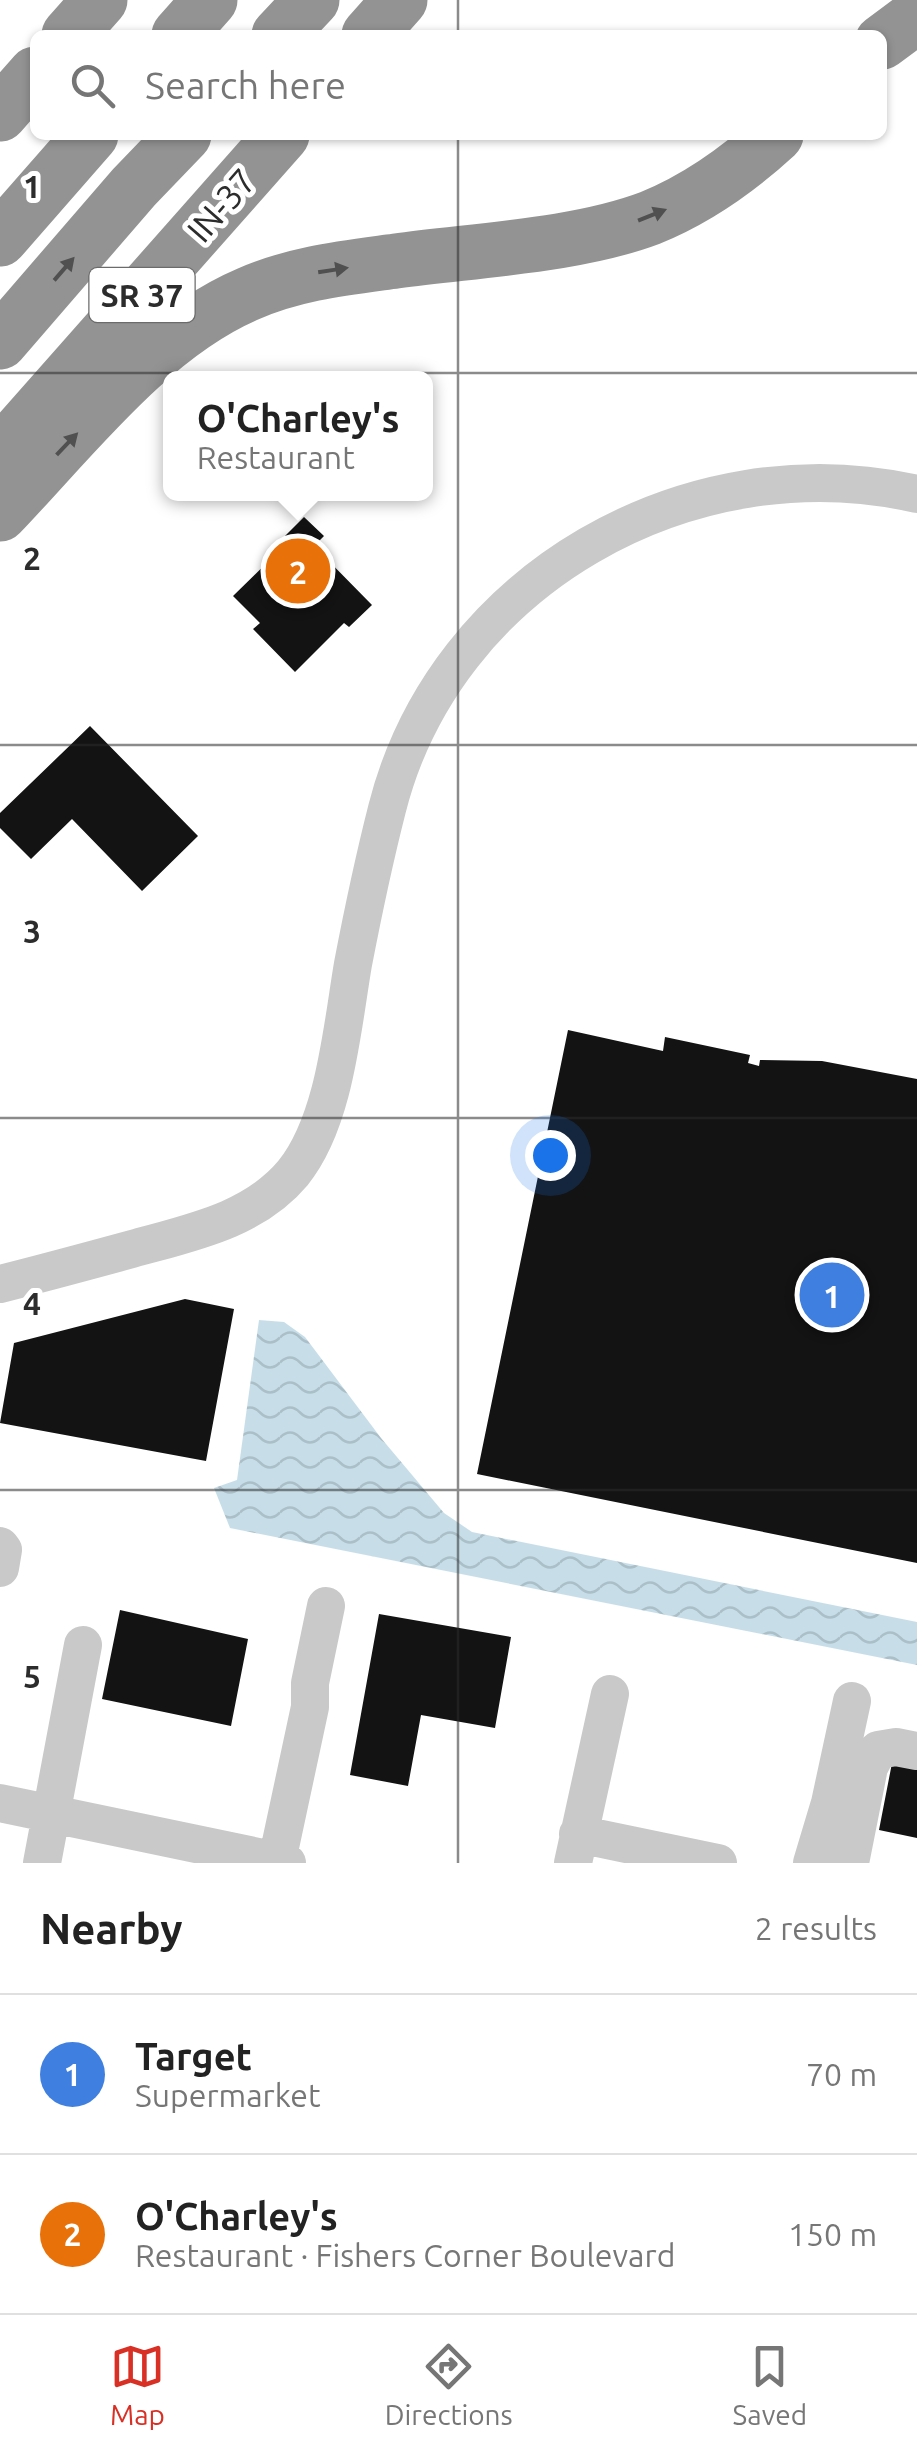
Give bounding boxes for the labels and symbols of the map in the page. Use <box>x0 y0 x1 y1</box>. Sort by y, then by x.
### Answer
street label: IN-37 <box>178 160 264 250</box>
text: 1 <box>23 168 41 204</box>
one-way arrow <box>637 207 667 223</box>
one-way arrow <box>52 256 74 281</box>
one-way arrow <box>317 262 349 277</box>
road number: SR 37 <box>90 268 194 322</box>
one-way arrow <box>56 432 79 456</box>
pin: 2 <box>266 534 330 608</box>
text: 2 <box>23 540 41 576</box>
text: 3 <box>23 913 41 949</box>
your location <box>525 1130 576 1181</box>
pin: 1 <box>800 1258 864 1332</box>
text: 4 <box>23 1285 41 1321</box>
text: 5 <box>23 1658 41 1694</box>

